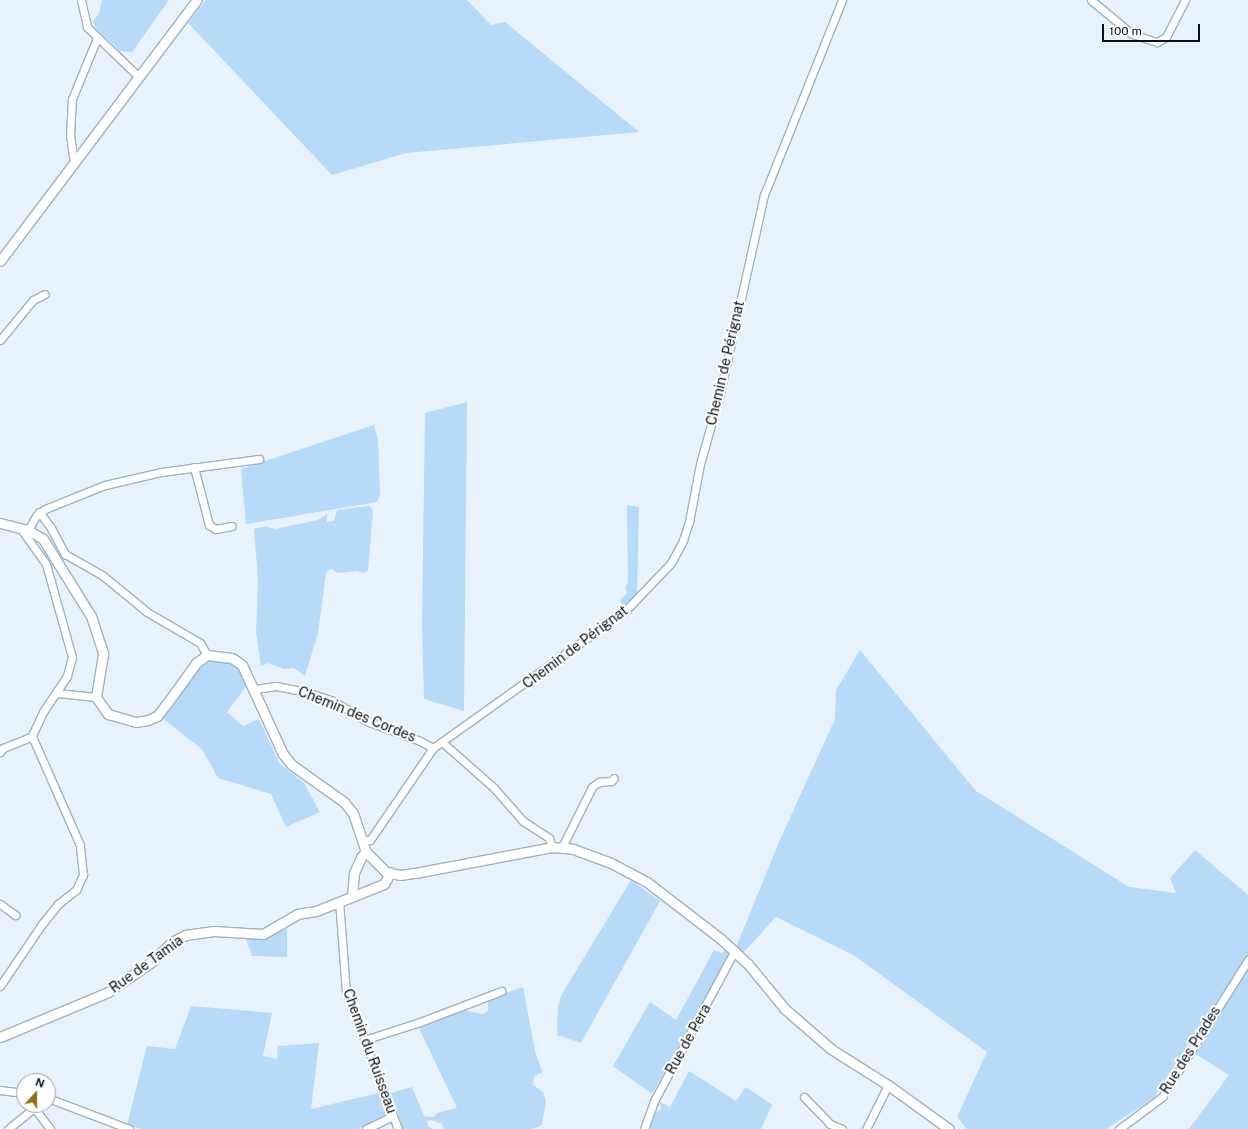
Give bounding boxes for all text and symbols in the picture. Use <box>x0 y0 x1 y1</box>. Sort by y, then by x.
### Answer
scale bar <box>1104 16 1202 42</box>
text: 100 m <box>1109 24 1142 38</box>
street label: Chemin de Pérignat <box>702 299 748 427</box>
street label: Chemin de Pérignat <box>519 602 631 692</box>
street label: Chemin des Cordes <box>296 683 418 745</box>
street label: Rue de Tamia <box>106 932 186 996</box>
street label: Chemin du Ruisseau <box>340 986 400 1116</box>
street label: Rue de Pera <box>662 1001 714 1077</box>
street label: Rue des Prades <box>1156 1003 1224 1097</box>
north arrow <box>16 1073 56 1113</box>
text: N <box>34 1076 46 1090</box>

